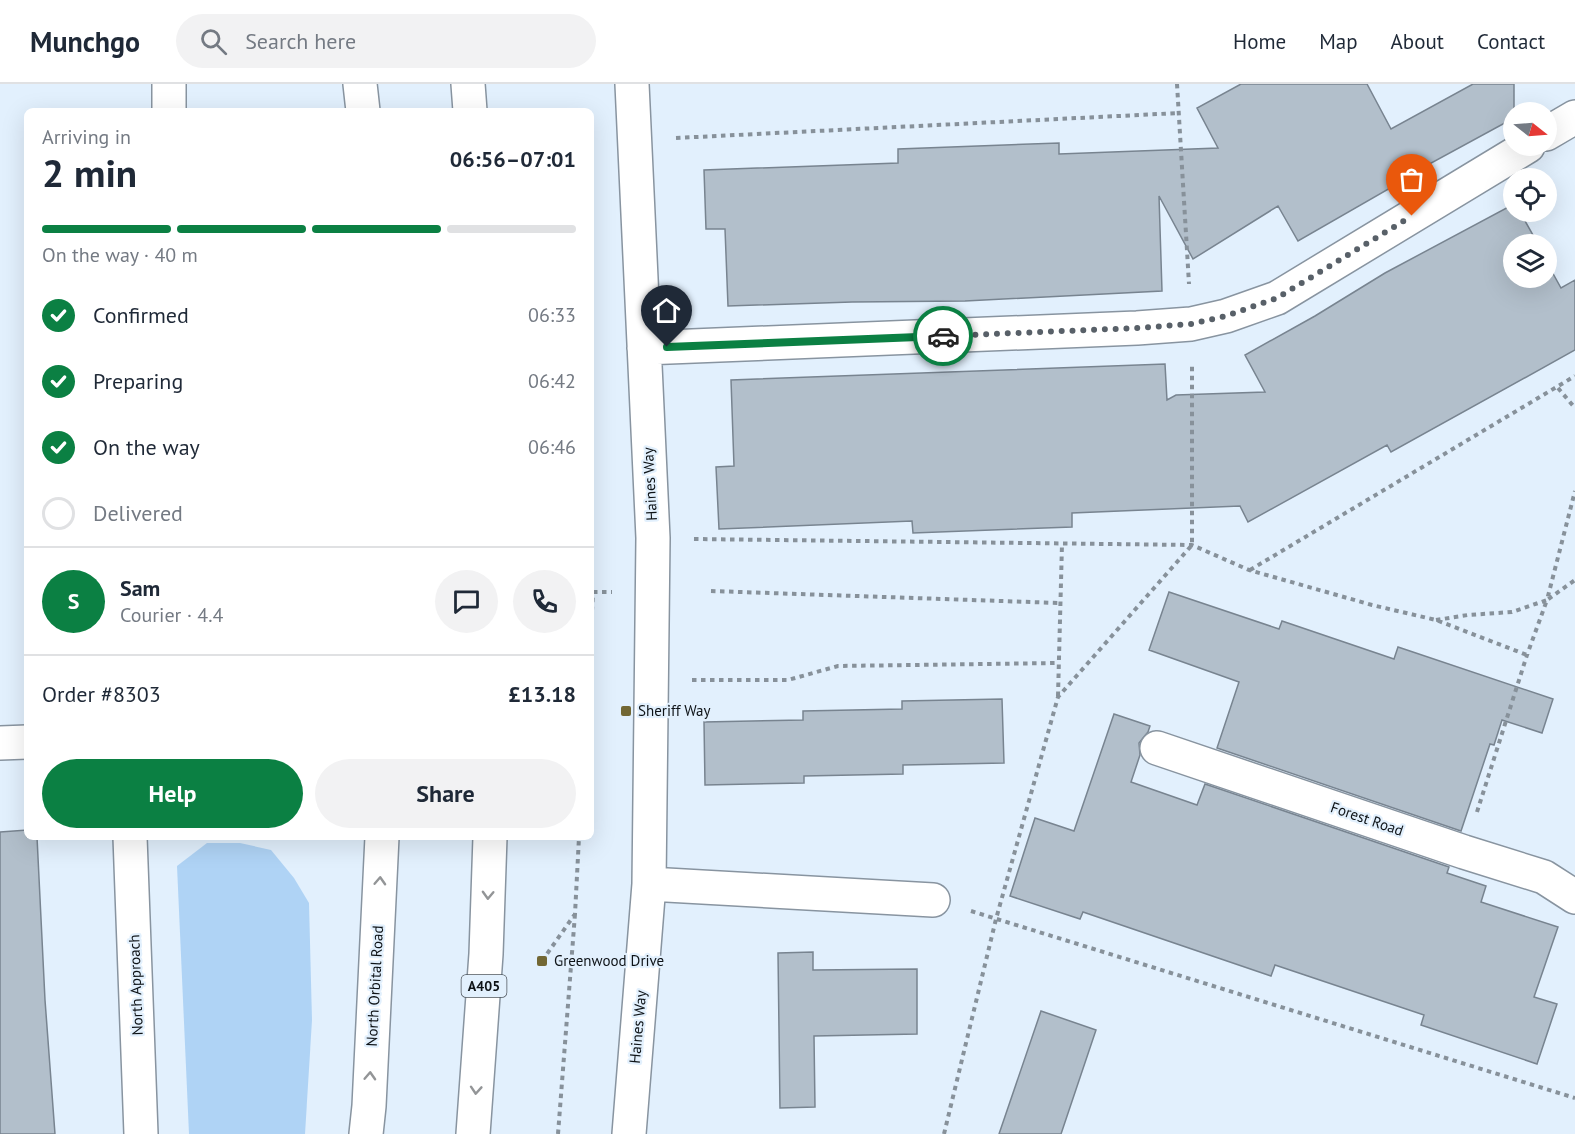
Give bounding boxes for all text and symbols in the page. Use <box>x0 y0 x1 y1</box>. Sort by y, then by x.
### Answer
search box <box>176 14 596 68</box>
text: Munchgo <box>30 23 140 60</box>
icon: search <box>197 25 230 58</box>
text: Search here <box>245 27 356 55</box>
text: Home <box>1233 28 1286 55</box>
text: Map <box>1319 28 1358 55</box>
text: About <box>1391 28 1444 55</box>
text: Contact <box>1477 28 1545 55</box>
north arrow <box>1503 102 1557 156</box>
map controls <box>1503 102 1557 288</box>
text: Arriving in <box>42 124 131 150</box>
text: 06:56–07:01 <box>450 145 576 173</box>
text: 2 min <box>42 147 137 198</box>
pin <box>1386 154 1437 216</box>
icon: bag <box>1395 163 1428 196</box>
button: locate <box>1503 168 1557 222</box>
button: layers <box>1503 234 1557 288</box>
text: On the way · 40 m <box>42 242 198 268</box>
pin <box>641 285 692 347</box>
icon: home <box>650 294 683 327</box>
icon: check <box>42 299 75 332</box>
text: Confirmed <box>93 301 189 329</box>
text: 06:33 <box>528 302 576 328</box>
courier <box>913 306 973 366</box>
icon: car <box>927 320 960 353</box>
icon: check <box>42 365 75 398</box>
text: Preparing <box>93 367 183 395</box>
text: 06:42 <box>528 368 576 394</box>
icon: check <box>42 431 75 464</box>
text: On the way <box>93 433 200 461</box>
text: 06:46 <box>528 434 576 460</box>
street label: Haines Way <box>638 447 661 521</box>
text: Delivered <box>93 499 183 527</box>
button: chat <box>435 570 498 633</box>
button: phone <box>513 570 576 633</box>
text: Sam <box>120 574 160 602</box>
text: S <box>68 587 79 615</box>
text: Courier · 4.4 <box>120 602 223 628</box>
text: Order #8303 <box>42 680 161 708</box>
text: £13.18 <box>508 680 576 708</box>
place label: Sheriff Way <box>638 701 710 720</box>
marker: Sheriff Way <box>619 704 633 718</box>
button: Help <box>42 759 303 828</box>
button: Share <box>315 759 576 828</box>
street label: Forest Road <box>1328 797 1406 840</box>
one-way arrow <box>373 876 386 885</box>
one-way arrow <box>481 891 494 900</box>
street label: North Orbital Road <box>362 925 387 1047</box>
street label: North Approach <box>124 934 147 1036</box>
place label: Greenwood Drive <box>554 951 664 970</box>
marker: Greenwood Drive <box>535 954 549 968</box>
road number: A405 <box>462 975 506 997</box>
street label: Haines Way <box>625 989 650 1064</box>
one-way arrow <box>364 1071 377 1080</box>
one-way arrow <box>470 1086 483 1095</box>

